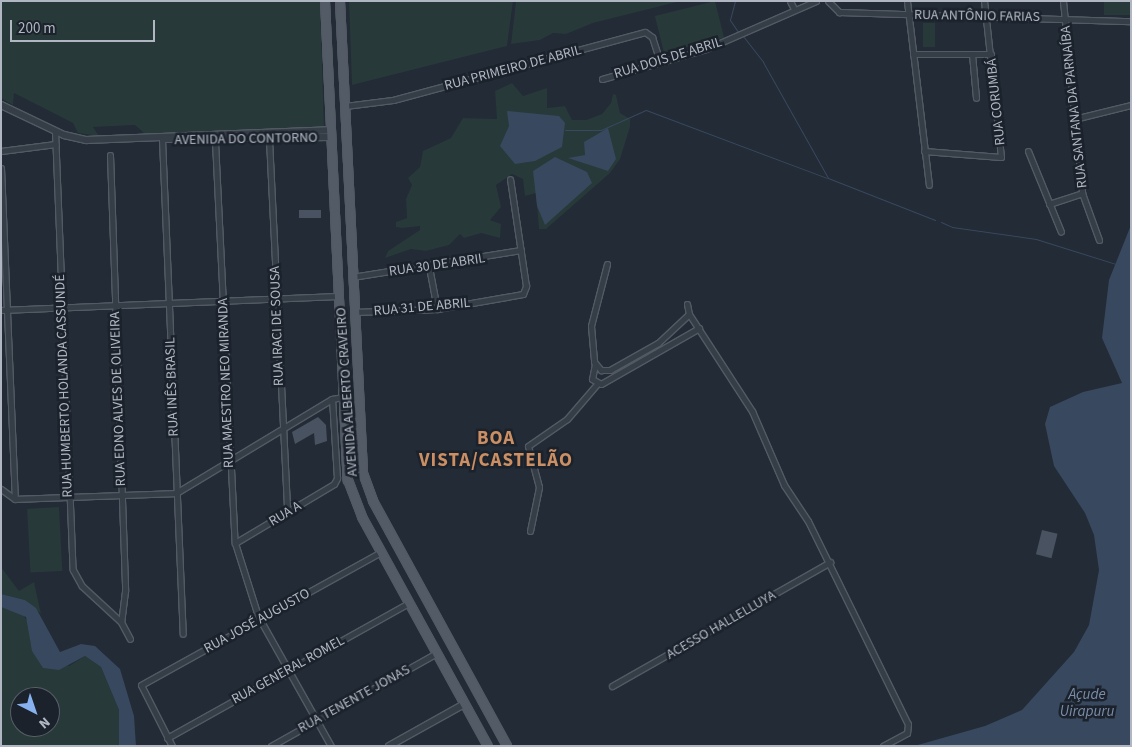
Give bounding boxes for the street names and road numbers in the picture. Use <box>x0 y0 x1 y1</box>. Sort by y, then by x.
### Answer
street label: RUA ANTÔNIO FARIAS <box>914 7 1040 25</box>
street label: RUA SANTANA DA PARNAÍBA <box>1057 25 1091 189</box>
street label: RUA DOIS DE ABRIL <box>612 34 724 82</box>
street label: RUA PRIMEIRO DE ABRIL <box>443 42 583 94</box>
street label: RUA CORUMBÁ <box>983 58 1009 146</box>
street label: AVENIDA DO CONTORNO <box>174 129 318 149</box>
street label: RUA 30 DE ABRIL <box>388 250 486 280</box>
street label: RUA IRACI DE SOUSA <box>267 266 287 386</box>
street label: RUA HUMBERTO HOLANDA CASSUNDÉ <box>52 274 76 498</box>
street label: RUA 31 DE ABRIL <box>373 294 471 320</box>
street label: RUA MAESTRO NEO MIRANDA <box>215 298 237 468</box>
street label: AVENIDA ALBERTO CRAVEIRO <box>333 307 361 477</box>
street label: RUA EDNO ALVES DE OLIVEIRA <box>107 311 129 487</box>
street label: RUA INÊS BRASIL <box>162 337 182 437</box>
street label: RUA A <box>266 498 304 530</box>
street label: RUA JOSÉ AUGUSTO <box>201 585 313 657</box>
street label: ACESSO HALLELLUYA <box>663 587 779 663</box>
street label: RUA GENERAL ROMEL <box>229 632 347 708</box>
street label: RUA TENENTE JONAS <box>295 661 413 737</box>

